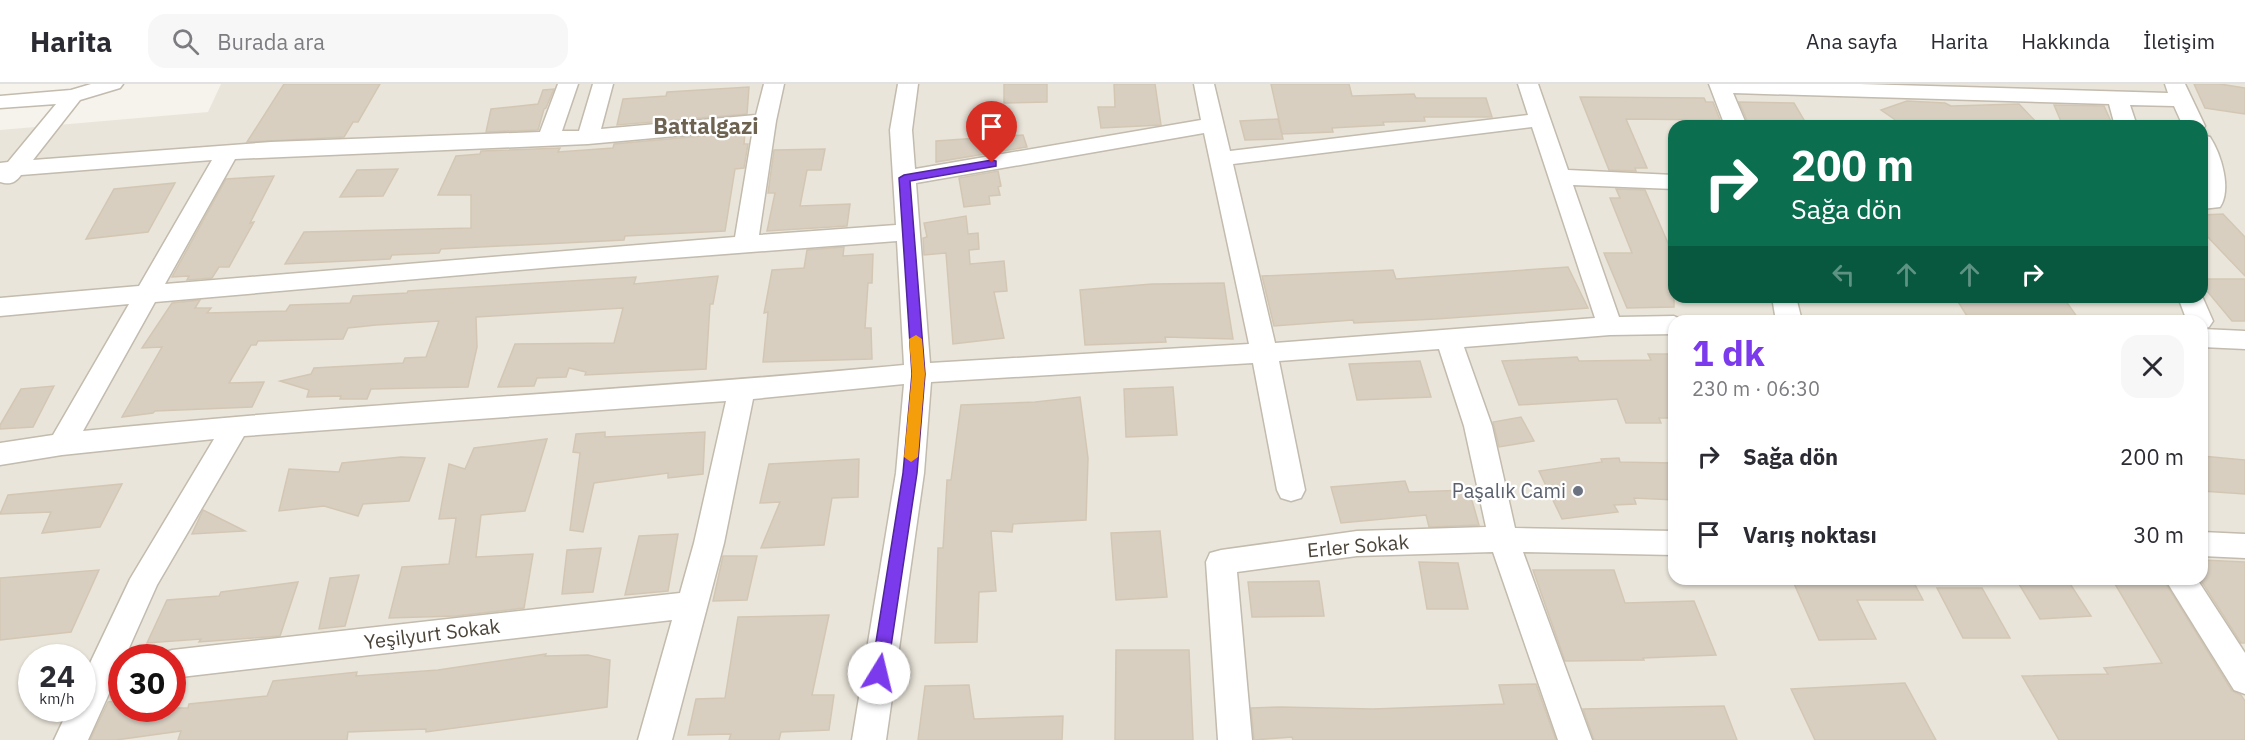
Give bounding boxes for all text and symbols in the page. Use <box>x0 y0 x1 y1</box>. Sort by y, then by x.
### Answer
search box <box>148 14 568 68</box>
text: Harita <box>30 23 112 60</box>
icon: search <box>169 25 202 58</box>
text: Burada ara <box>217 27 325 56</box>
text: Ana sayfa <box>1806 27 1898 55</box>
text: Harita <box>1931 27 1988 55</box>
text: Hakkında <box>2021 27 2110 55</box>
text: İletişim <box>2143 27 2215 55</box>
pin <box>966 101 1017 163</box>
icon: arrive <box>975 110 1008 143</box>
district label: Battalgazi <box>653 111 759 140</box>
text: 200 m <box>1791 138 1914 193</box>
icon: right <box>1692 144 1770 222</box>
text: Sağa dön <box>1791 191 1902 226</box>
icon: left <box>1827 258 1860 291</box>
icon: ahead <box>1890 258 1923 291</box>
icon: ahead <box>1953 258 1986 291</box>
icon: right <box>2016 258 2049 291</box>
text: 1 dk <box>1692 329 1765 376</box>
button: close <box>2121 335 2184 398</box>
text: 230 m · 06:30 <box>1692 375 1820 402</box>
icon: right <box>1692 440 1725 473</box>
text: Sağa dön <box>1743 442 1838 471</box>
text: 200 m <box>2120 442 2184 471</box>
place label: Paşalık Cami <box>1452 477 1566 504</box>
marker: Paşalık Cami <box>1571 484 1585 498</box>
icon: arrive <box>1692 518 1725 551</box>
text: Varış noktası <box>1743 520 1877 549</box>
text: 30 m <box>2133 520 2184 549</box>
street label: Erler Sokak <box>1306 528 1410 563</box>
street label: Yeşilyurt Sokak <box>362 612 502 655</box>
position arrow <box>847 641 911 705</box>
speed limit sign: 30 <box>108 644 186 722</box>
text: 24 <box>39 656 75 695</box>
text: km/h <box>39 689 75 708</box>

